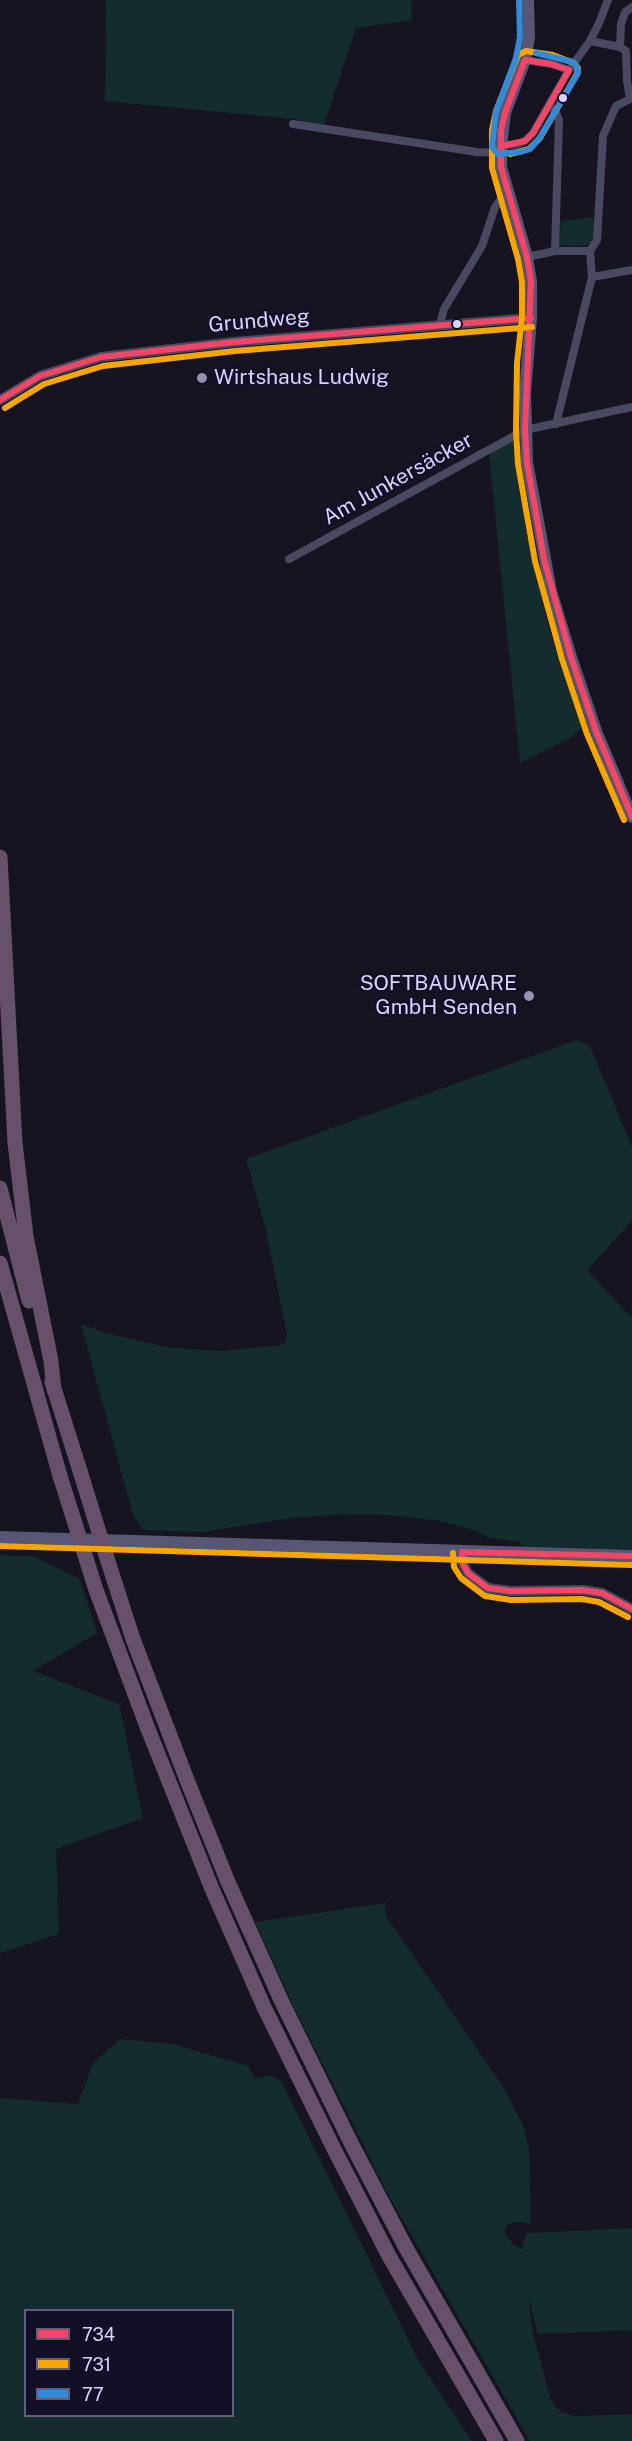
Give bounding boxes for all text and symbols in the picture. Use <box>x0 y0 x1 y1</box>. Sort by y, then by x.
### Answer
unlabelled marker <box>557 92 569 104</box>
street label: Grundweg <box>207 304 311 338</box>
unlabelled marker <box>451 318 463 330</box>
place label: Wirtshaus Ludwig <box>214 365 389 391</box>
marker: Wirtshaus Ludwig <box>195 371 209 385</box>
street label: Am Junkersäcker <box>319 427 477 531</box>
place label: SOFTBAUWARE GmbH Senden <box>360 971 517 1021</box>
marker: SOFTBAUWARE GmbH Senden <box>522 989 536 1003</box>
legend <box>24 2309 234 2417</box>
text: 734 <box>82 2324 115 2345</box>
text: 731 <box>82 2354 111 2375</box>
text: 77 <box>82 2384 104 2405</box>

